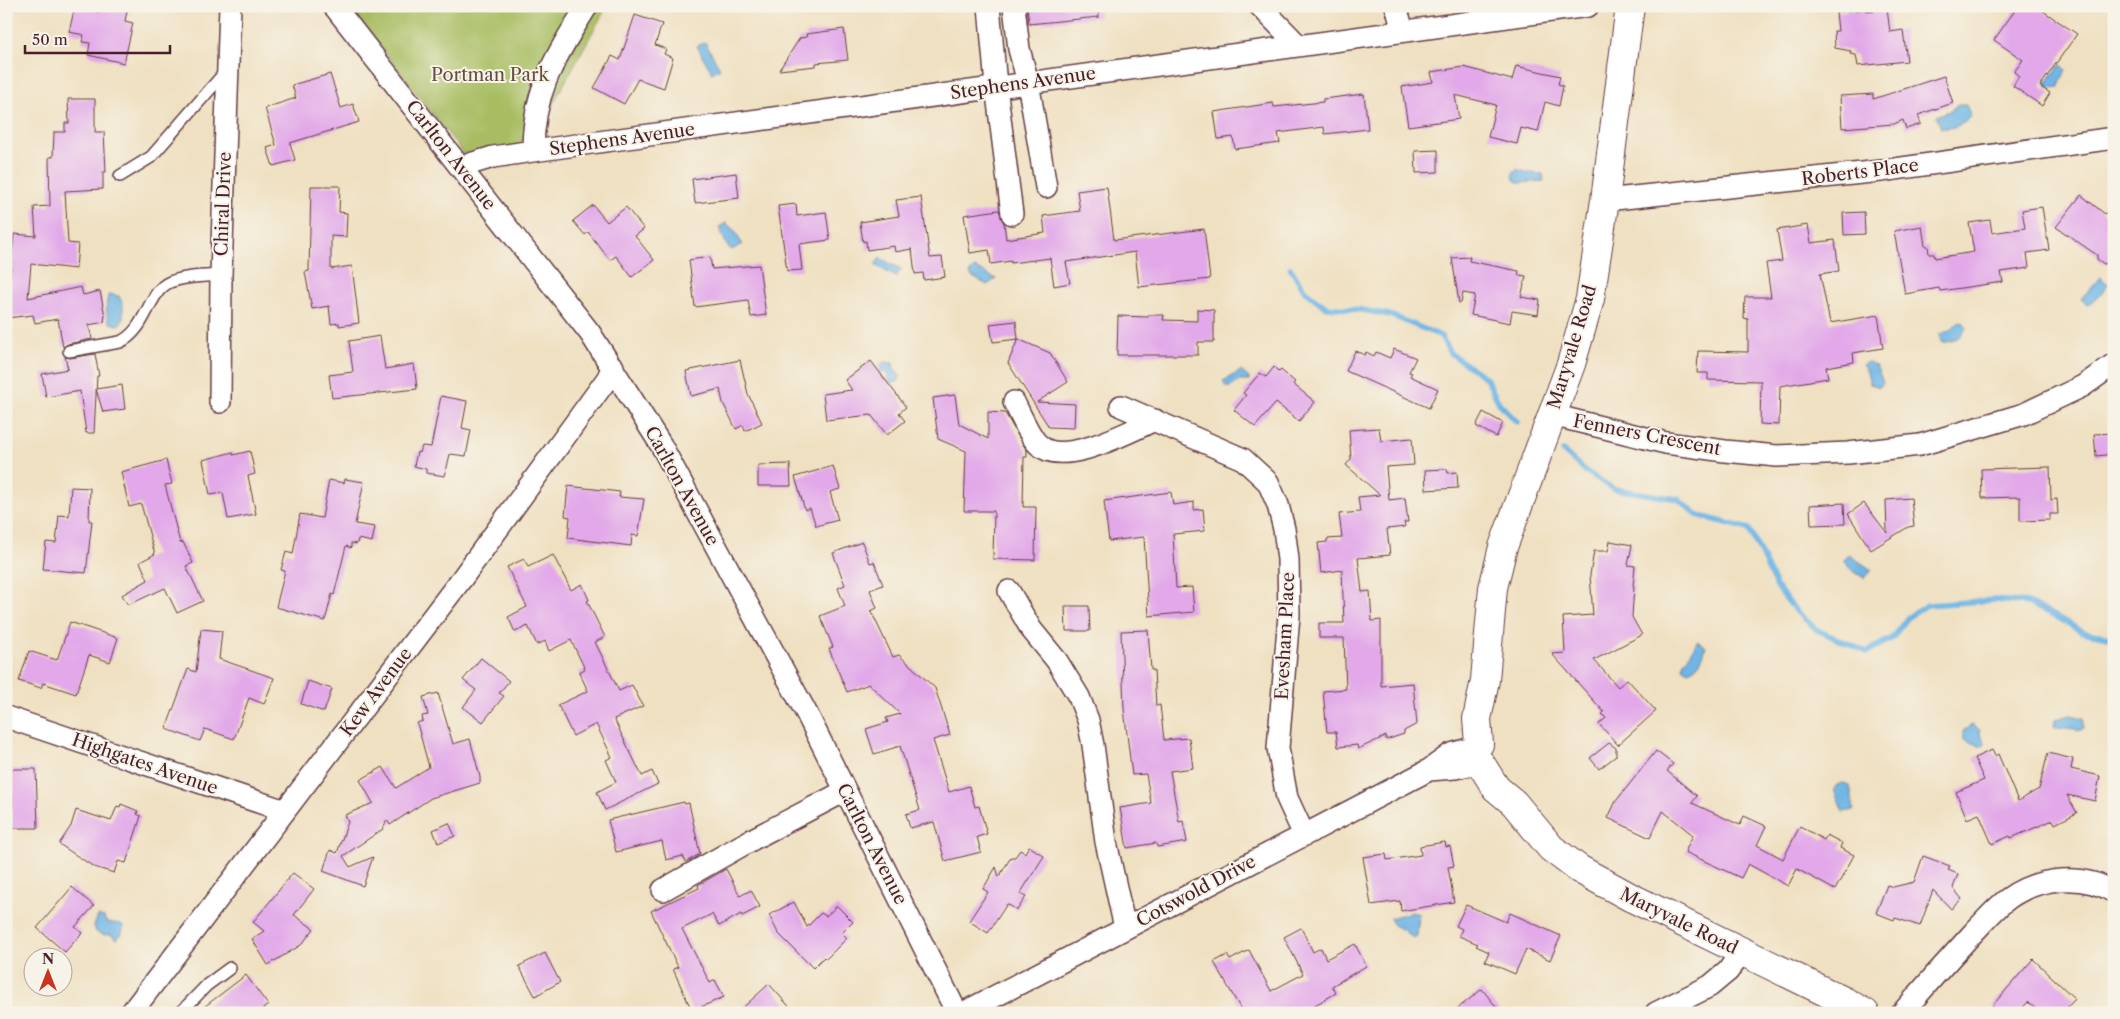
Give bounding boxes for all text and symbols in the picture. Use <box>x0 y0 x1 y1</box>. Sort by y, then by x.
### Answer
scale bar <box>25 22 170 54</box>
text: 50 m <box>32 30 68 49</box>
street label: Stephens Avenue <box>949 62 1097 104</box>
park label: Portman Park <box>431 64 551 86</box>
street label: Carlton Avenue <box>401 96 501 214</box>
street label: Stephens Avenue <box>548 118 696 160</box>
street label: Chiral Drive <box>210 151 236 257</box>
street label: Roberts Place <box>1800 154 1920 190</box>
street label: Maryvale Road <box>1543 282 1601 412</box>
street label: Fenners Crescent <box>1571 410 1723 460</box>
street label: Carlton Avenue <box>640 422 724 550</box>
street label: Evesham Place <box>1271 571 1299 701</box>
street label: Kew Avenue <box>335 643 417 741</box>
street label: Highgates Avenue <box>69 729 221 799</box>
street label: Carlton Avenue <box>832 780 912 908</box>
street label: Cotswold Drive <box>1132 850 1260 932</box>
street label: Maryvale Road <box>1616 883 1742 959</box>
north arrow <box>22 946 72 996</box>
text: N <box>42 950 54 968</box>

